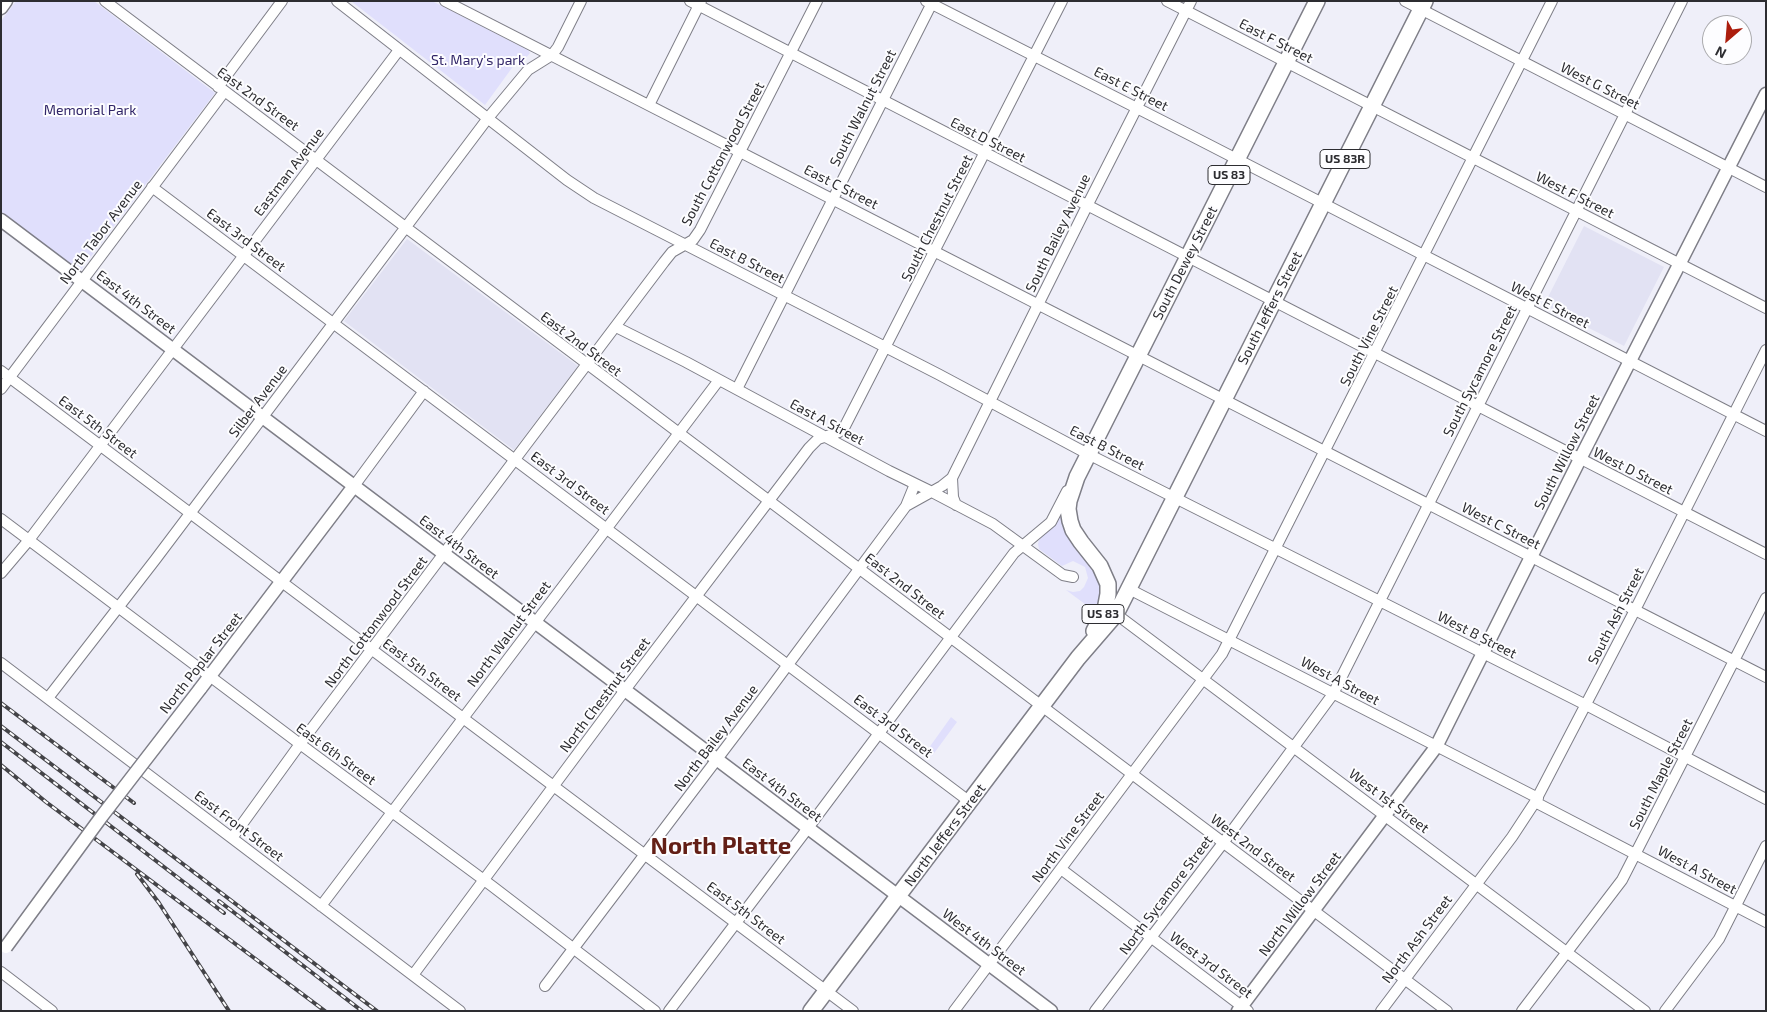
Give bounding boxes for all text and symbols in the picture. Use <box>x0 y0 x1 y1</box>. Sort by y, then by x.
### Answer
street label: East F Street <box>1236 15 1316 67</box>
north arrow <box>1702 15 1752 65</box>
text: N <box>1712 43 1729 63</box>
street label: South Walnut Street <box>826 47 900 169</box>
park label: St. Mary's park <box>431 52 525 68</box>
street label: West G Street <box>1557 59 1643 113</box>
street label: East E Street <box>1091 63 1171 115</box>
street label: East 2nd Street <box>214 64 302 134</box>
street label: South Cottonwood Street <box>678 79 768 229</box>
park label: Memorial Park <box>44 102 136 118</box>
street label: East D Street <box>947 114 1029 166</box>
street label: Eastman Avenue <box>250 125 328 219</box>
road number: US 83R <box>1320 150 1370 168</box>
street label: South Chestnut Street <box>898 152 976 284</box>
street label: East C Street <box>801 161 881 213</box>
road number: US 83 <box>1208 166 1250 184</box>
street label: West F Street <box>1533 168 1617 222</box>
street label: South Bailey Avenue <box>1022 171 1094 295</box>
street label: North Tabor Avenue <box>56 177 146 287</box>
street label: South Dewey Street <box>1149 203 1221 323</box>
street label: East 3rd Street <box>203 205 289 275</box>
street label: East B Street <box>707 235 787 287</box>
street label: South Jeffers Street <box>1234 249 1306 367</box>
street label: East 4th Street <box>93 267 179 337</box>
street label: West E Street <box>1508 278 1592 332</box>
street label: South Vine Street <box>1337 283 1401 389</box>
street label: South Sycamore Street <box>1440 303 1520 439</box>
street label: East 2nd Street <box>537 308 625 380</box>
street label: Silber Avenue <box>225 361 291 441</box>
street label: East 5th Street <box>55 392 141 462</box>
street label: South Willow Street <box>1531 392 1603 512</box>
street label: East A Street <box>787 395 867 449</box>
street label: East B Street <box>1067 422 1147 474</box>
street label: West D Street <box>1590 444 1676 498</box>
street label: East 3rd Street <box>527 448 613 518</box>
street label: West C Street <box>1459 499 1543 553</box>
street label: East 4th Street <box>416 512 502 582</box>
street label: East 2nd Street <box>862 549 948 623</box>
street label: North Cottonwood Street <box>321 553 431 691</box>
street label: South Ash Street <box>1584 565 1648 667</box>
street label: North Walnut Street <box>464 578 554 690</box>
road number: US 83 <box>1082 604 1124 624</box>
street label: West B Street <box>1435 608 1519 662</box>
street label: North Poplar Street <box>156 609 246 717</box>
street label: North Chestnut Street <box>556 634 654 756</box>
street label: East 5th Street <box>379 635 465 705</box>
street label: West A Street <box>1298 653 1382 709</box>
street label: North Bailey Avenue <box>670 681 762 795</box>
street label: East 3rd Street <box>850 691 936 761</box>
street label: South Maple Street <box>1626 716 1696 832</box>
street label: East 6th Street <box>293 719 379 789</box>
street label: East 4th Street <box>739 755 825 825</box>
street label: West 1st Street <box>1346 765 1432 837</box>
street label: North Jeffers Street <box>901 780 989 890</box>
street label: East Front Street <box>191 787 287 865</box>
street label: North Vine Street <box>1028 788 1108 886</box>
street label: West 2nd Street <box>1207 811 1299 885</box>
district label: North Platte <box>651 832 791 860</box>
street label: North Sycamore Street <box>1116 832 1216 958</box>
street label: West A Street <box>1655 842 1739 898</box>
street label: North Willow Street <box>1255 848 1345 960</box>
street label: East 5th Street <box>703 878 789 948</box>
street label: North Ash Street <box>1378 892 1456 986</box>
street label: West 4th Street <box>939 905 1029 979</box>
street label: West 3rd Street <box>1166 928 1256 1002</box>

